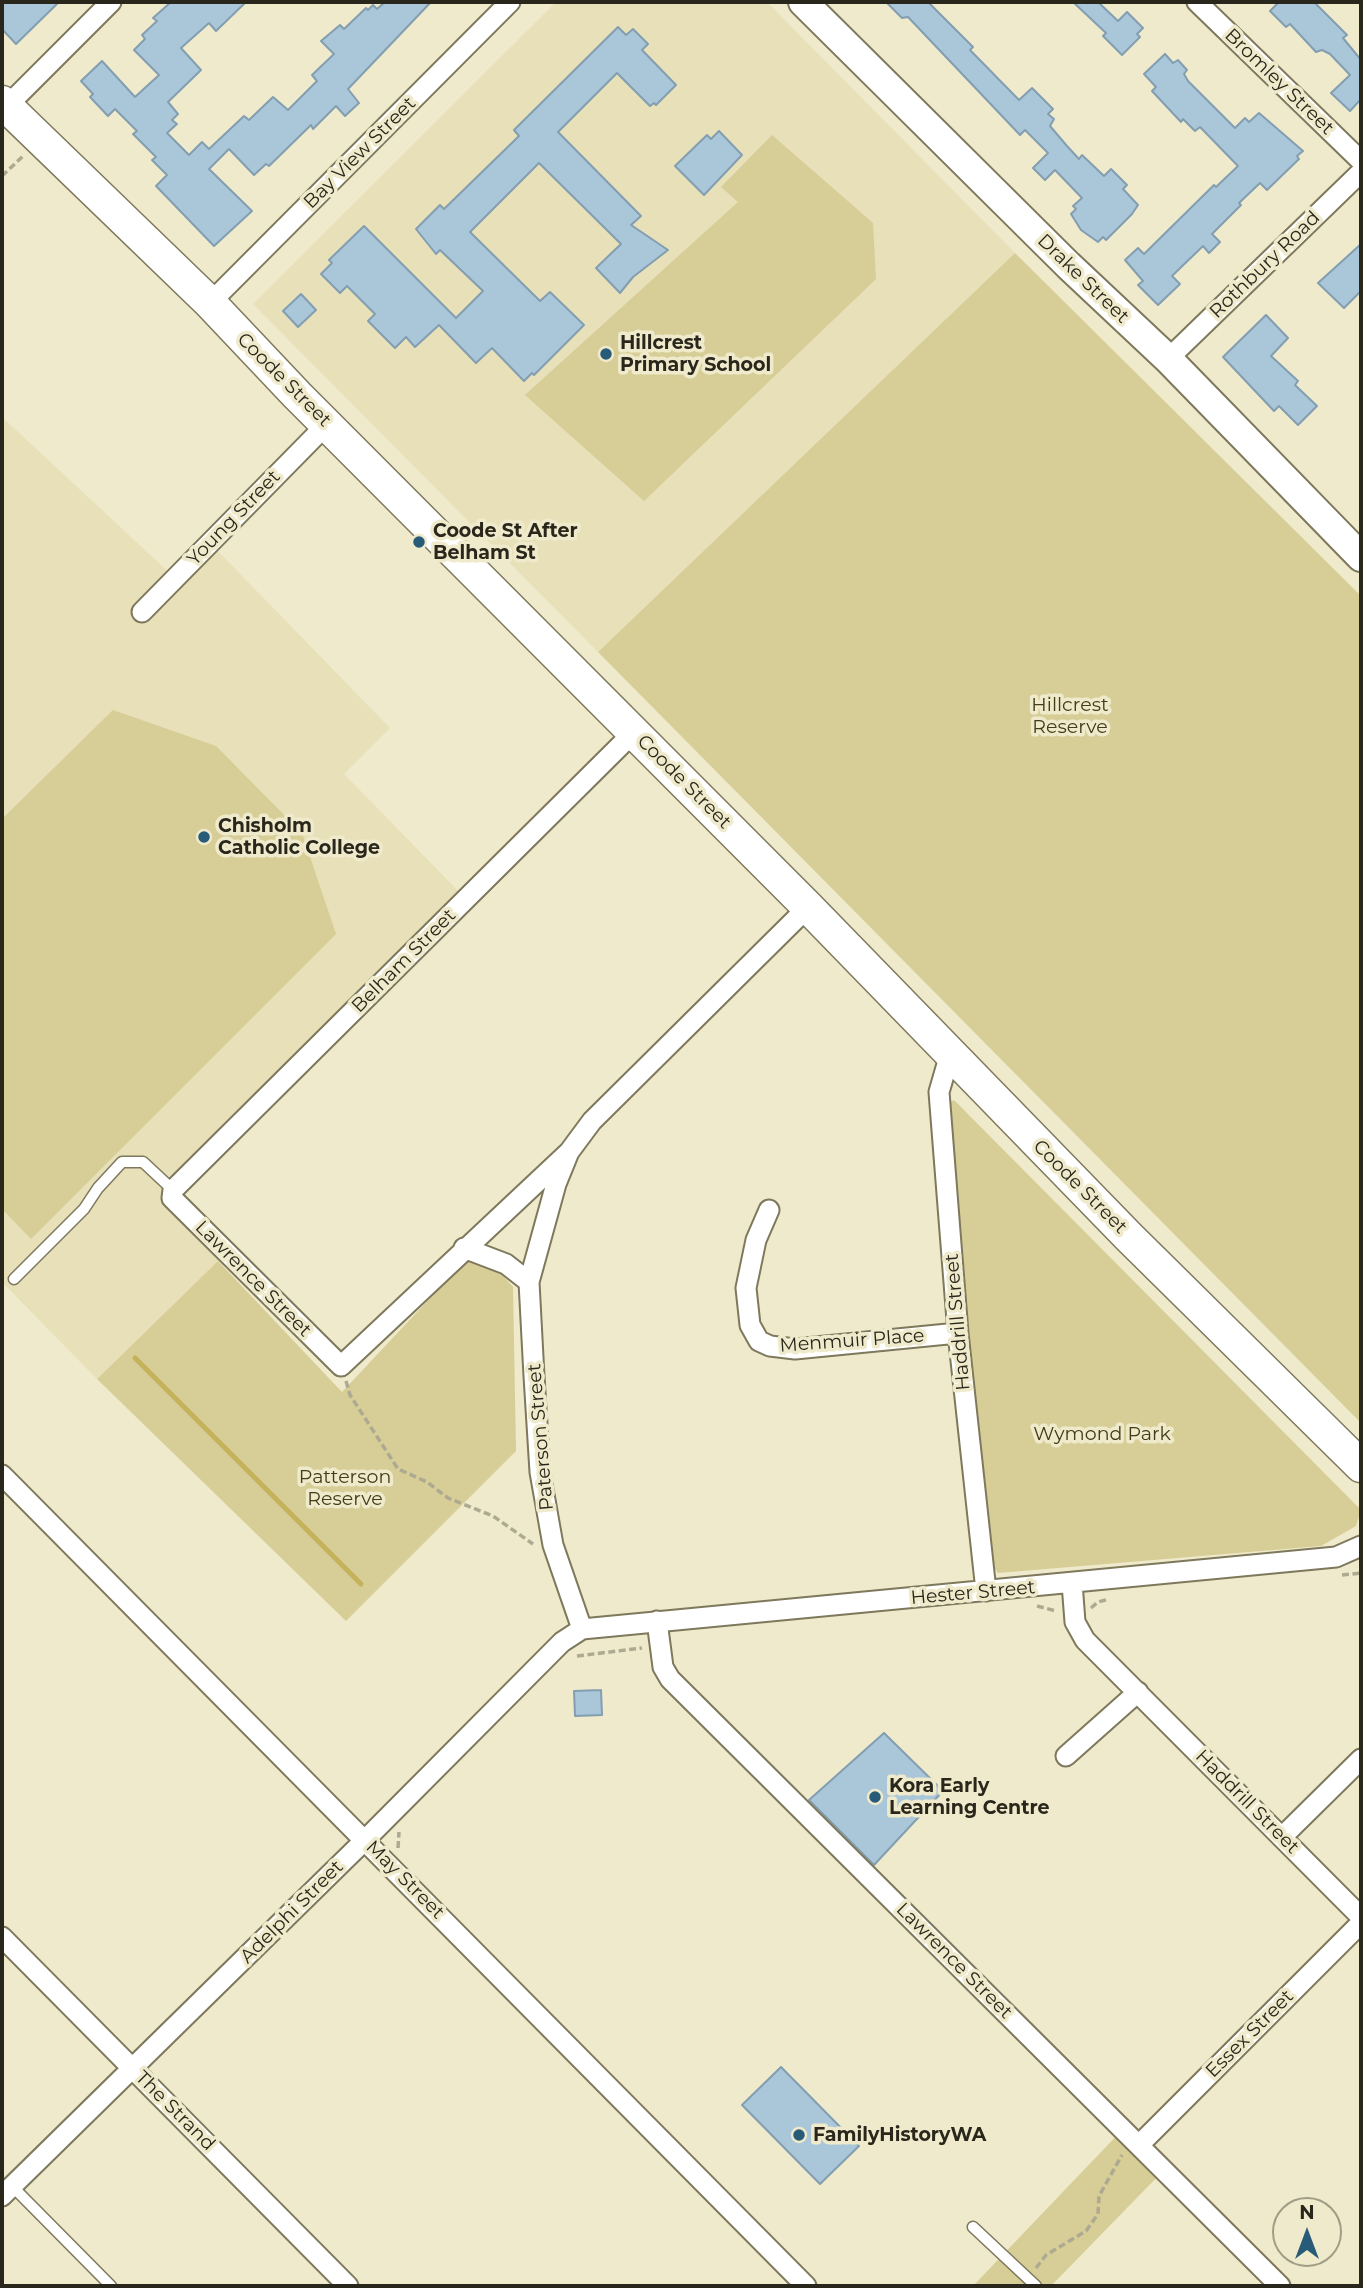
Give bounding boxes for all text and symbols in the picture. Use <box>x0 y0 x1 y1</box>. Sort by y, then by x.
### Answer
street label: Bromley Street <box>1220 24 1338 140</box>
street label: Bay View Street <box>299 92 421 214</box>
street label: Rothbury Road <box>1205 207 1325 323</box>
street label: Drake Street <box>1032 230 1134 328</box>
street label: Coode Street <box>232 328 336 432</box>
place label: Hillcrest Primary School <box>620 332 771 376</box>
marker: Hillcrest Primary School <box>598 346 614 362</box>
street label: Young Street <box>183 466 285 570</box>
place label: Coode St After Belham St <box>433 520 578 564</box>
marker: Coode St After Belham St <box>411 534 427 550</box>
park label: Hillcrest Reserve <box>1031 694 1109 738</box>
street label: Coode Street <box>632 730 736 834</box>
place label: Chisholm Catholic College <box>218 815 380 859</box>
marker: Chisholm Catholic College <box>196 829 212 845</box>
street label: Belham Street <box>347 904 461 1018</box>
street label: Coode Street <box>1028 1135 1132 1239</box>
street label: Lawrence Street <box>190 1216 316 1342</box>
street label: Haddrill Street <box>941 1252 975 1392</box>
street label: Menmuir Place <box>779 1325 925 1357</box>
street label: Paterson Street <box>523 1363 559 1511</box>
park label: Wymond Park <box>1033 1423 1171 1445</box>
park label: Patterson Reserve <box>299 1466 391 1510</box>
street label: Hester Street <box>910 1576 1036 1610</box>
street label: Haddrill Street <box>1190 1745 1304 1859</box>
place label: Kora Early Learning Centre <box>889 1775 1049 1819</box>
marker: Kora Early Learning Centre <box>867 1789 883 1805</box>
street label: May Street <box>361 1836 449 1924</box>
street label: Adelphi Street <box>236 1856 348 1968</box>
street label: Lawrence Street <box>891 1898 1017 2024</box>
street label: Essex Street <box>1201 1985 1299 2083</box>
street label: The Strand <box>130 2066 220 2156</box>
place label: FamilyHistoryWA <box>813 2124 986 2146</box>
marker: FamilyHistoryWA <box>791 2127 807 2143</box>
north arrow <box>1272 2197 1342 2267</box>
text: N <box>1299 2201 1315 2224</box>

